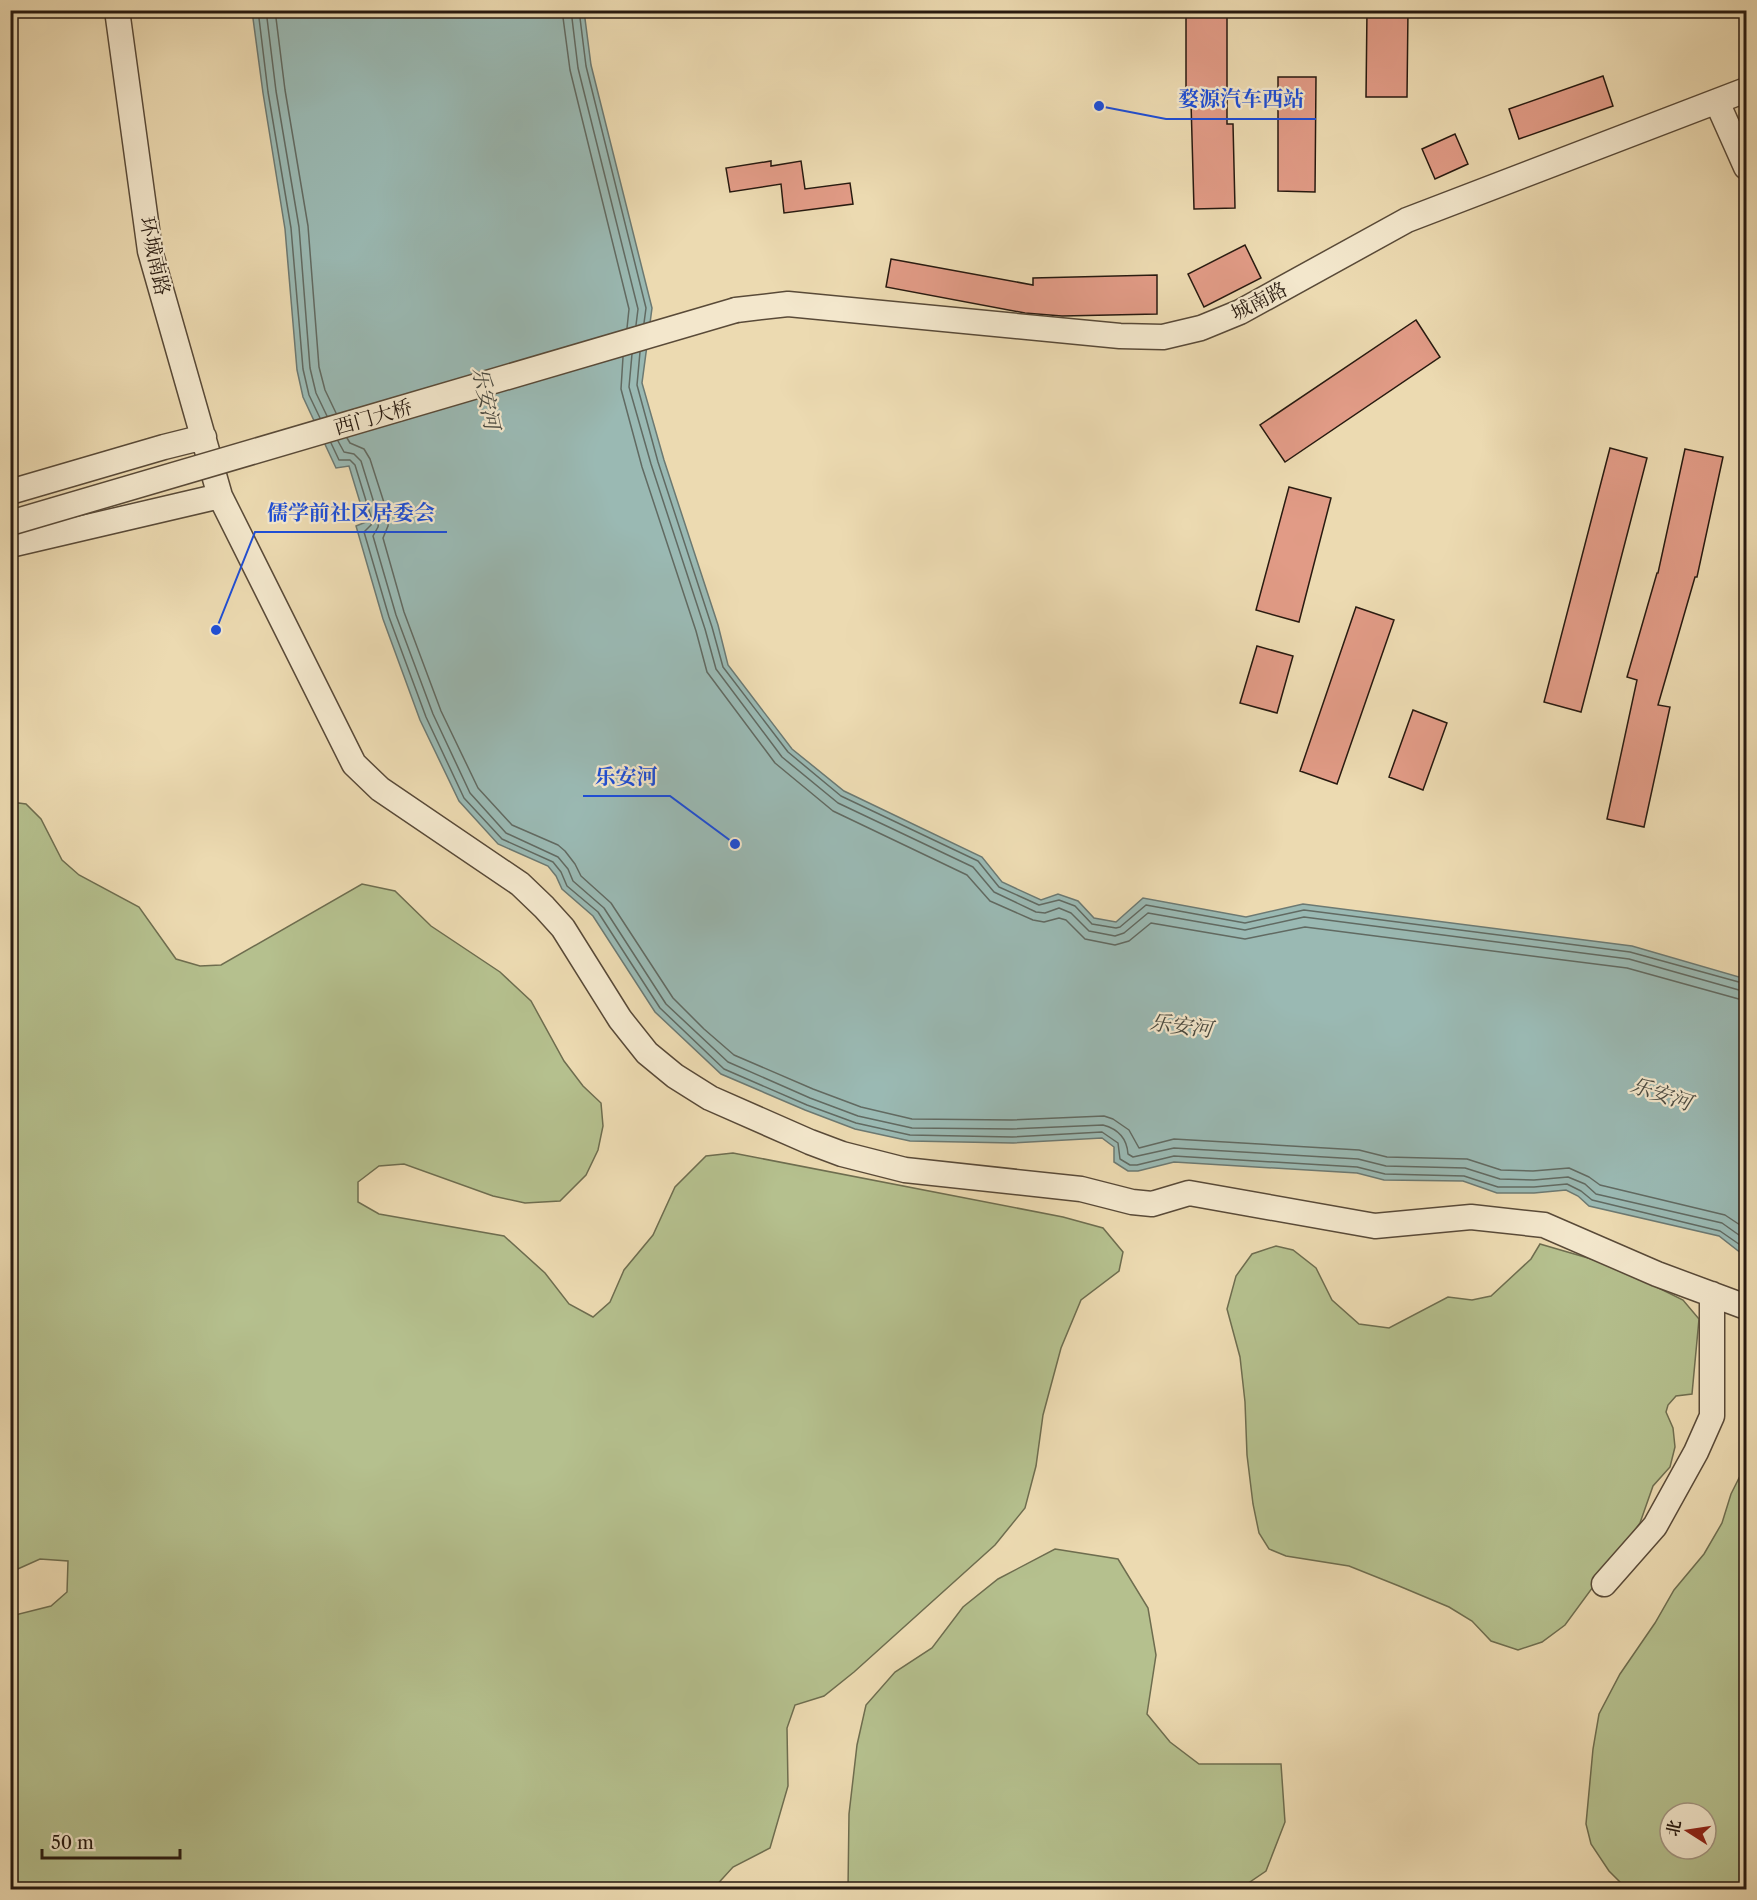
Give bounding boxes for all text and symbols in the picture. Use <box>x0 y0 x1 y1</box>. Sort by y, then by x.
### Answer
callout: 婺源汽车西站 <box>1166 80 1316 119</box>
text: 婺源汽车西站 <box>1178 86 1304 111</box>
street label: 环城南路 <box>135 214 175 298</box>
street label: 城南路 <box>1227 277 1291 325</box>
water label: 乐安河 <box>468 364 506 435</box>
street label: 西门大桥 <box>331 394 415 440</box>
callout: 儒学前社区居委会 <box>255 493 447 532</box>
text: 儒学前社区居委会 <box>267 500 435 525</box>
callout: 乐安河 <box>583 757 670 796</box>
text: 乐安河 <box>595 764 658 789</box>
water label: 乐安河 <box>1148 1009 1218 1042</box>
water label: 乐安河 <box>1627 1072 1699 1116</box>
north arrow <box>1658 1801 1718 1861</box>
text: 北 <box>1662 1818 1685 1838</box>
scale bar <box>42 1822 180 1860</box>
text: 50 m <box>51 1832 94 1854</box>

